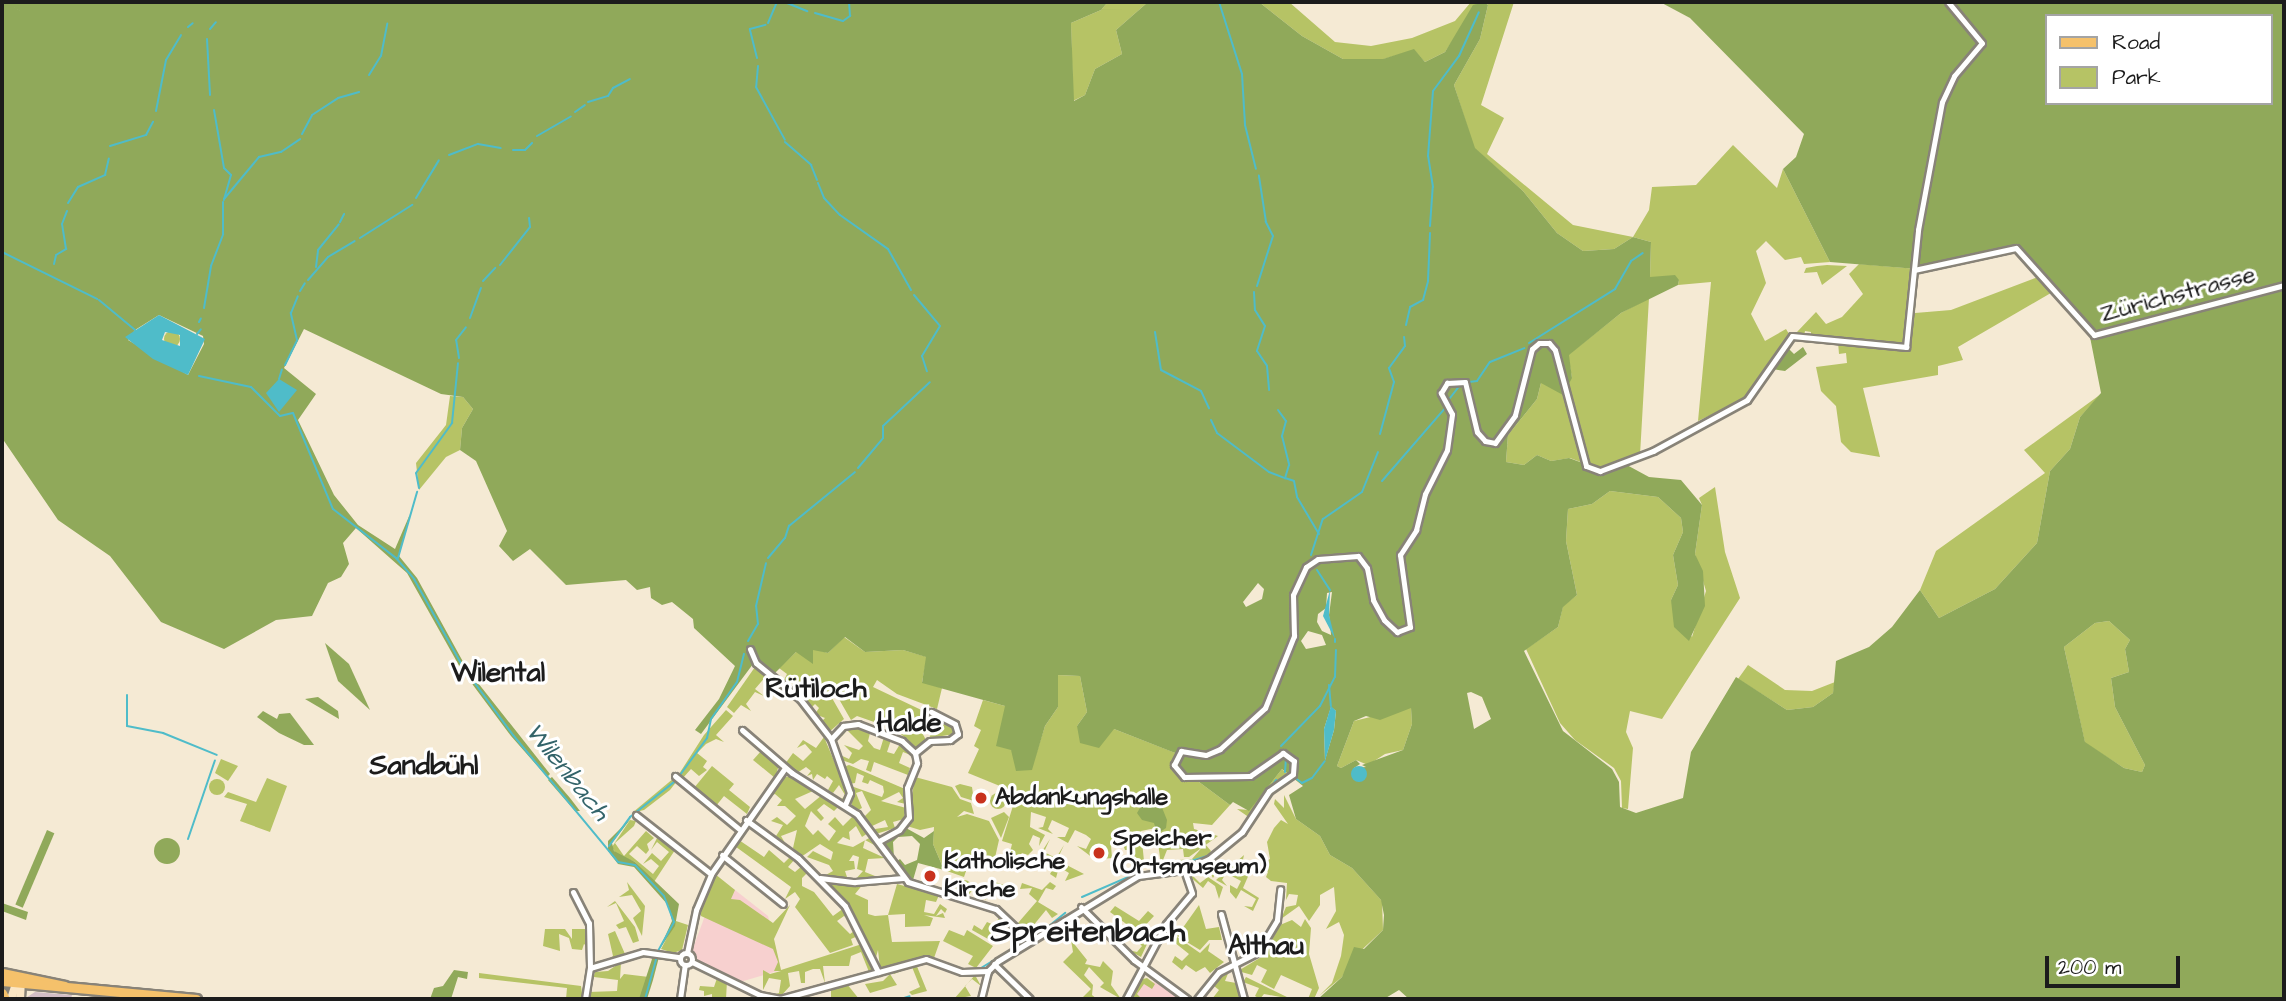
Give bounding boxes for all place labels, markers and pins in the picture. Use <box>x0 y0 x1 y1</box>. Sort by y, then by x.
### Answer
place label: Abdankungshalle <box>995 784 1168 812</box>
marker: Abdankungshalle <box>973 790 989 806</box>
place label: Speicher (Ortsmuseum) <box>1113 825 1266 881</box>
marker: Speicher (Ortsmuseum) <box>1091 845 1107 861</box>
place label: Katholische Kirche <box>944 848 1065 904</box>
marker: Katholische Kirche <box>922 868 938 884</box>

